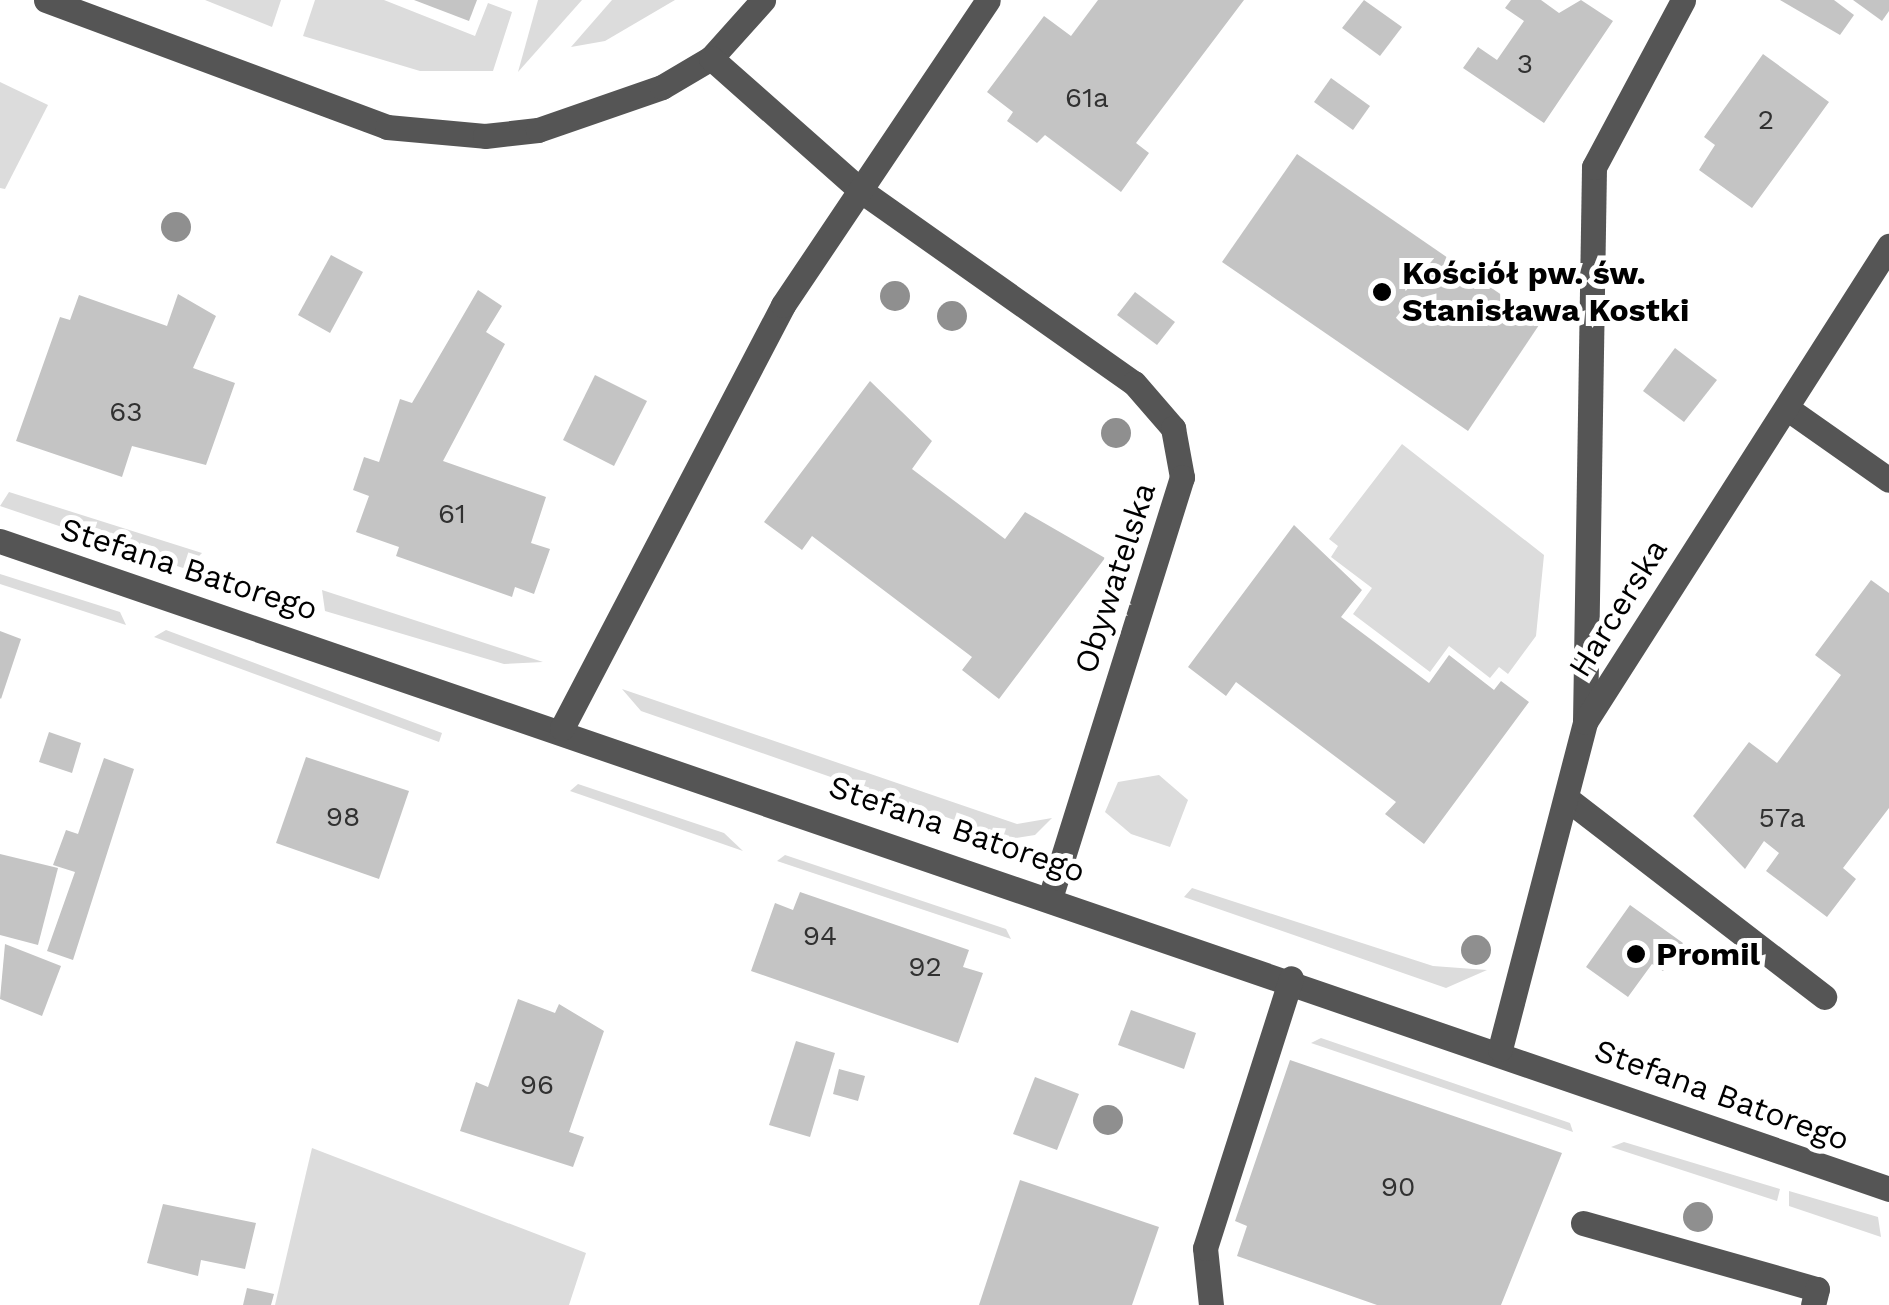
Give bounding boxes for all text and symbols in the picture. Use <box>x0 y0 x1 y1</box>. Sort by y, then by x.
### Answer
house number: 3 <box>1517 47 1533 81</box>
house number: 61a <box>1065 81 1109 115</box>
house number: 2 <box>1758 103 1774 137</box>
place label: Kościół pw. św. Stanisława Kostki <box>1402 255 1690 330</box>
marker: Kościół pw. św. Stanisława Kostki <box>1371 281 1393 303</box>
house number: 63 <box>109 395 143 429</box>
street label: Obywatelska <box>1066 478 1164 678</box>
house number: 61 <box>438 497 466 531</box>
street label: Stefana Batorego <box>55 509 323 629</box>
street label: Harcerska <box>1561 532 1675 684</box>
street label: Stefana Batorego <box>824 767 1090 891</box>
house number: 98 <box>326 800 360 834</box>
house number: 57a <box>1758 801 1806 835</box>
house number: 94 <box>803 919 837 953</box>
place label: Promil <box>1656 935 1760 973</box>
marker: Promil <box>1625 943 1647 965</box>
house number: 92 <box>908 950 942 984</box>
street label: Stefana Batorego <box>1589 1031 1855 1159</box>
house number: 96 <box>520 1068 554 1102</box>
house number: 90 <box>1381 1170 1415 1204</box>

